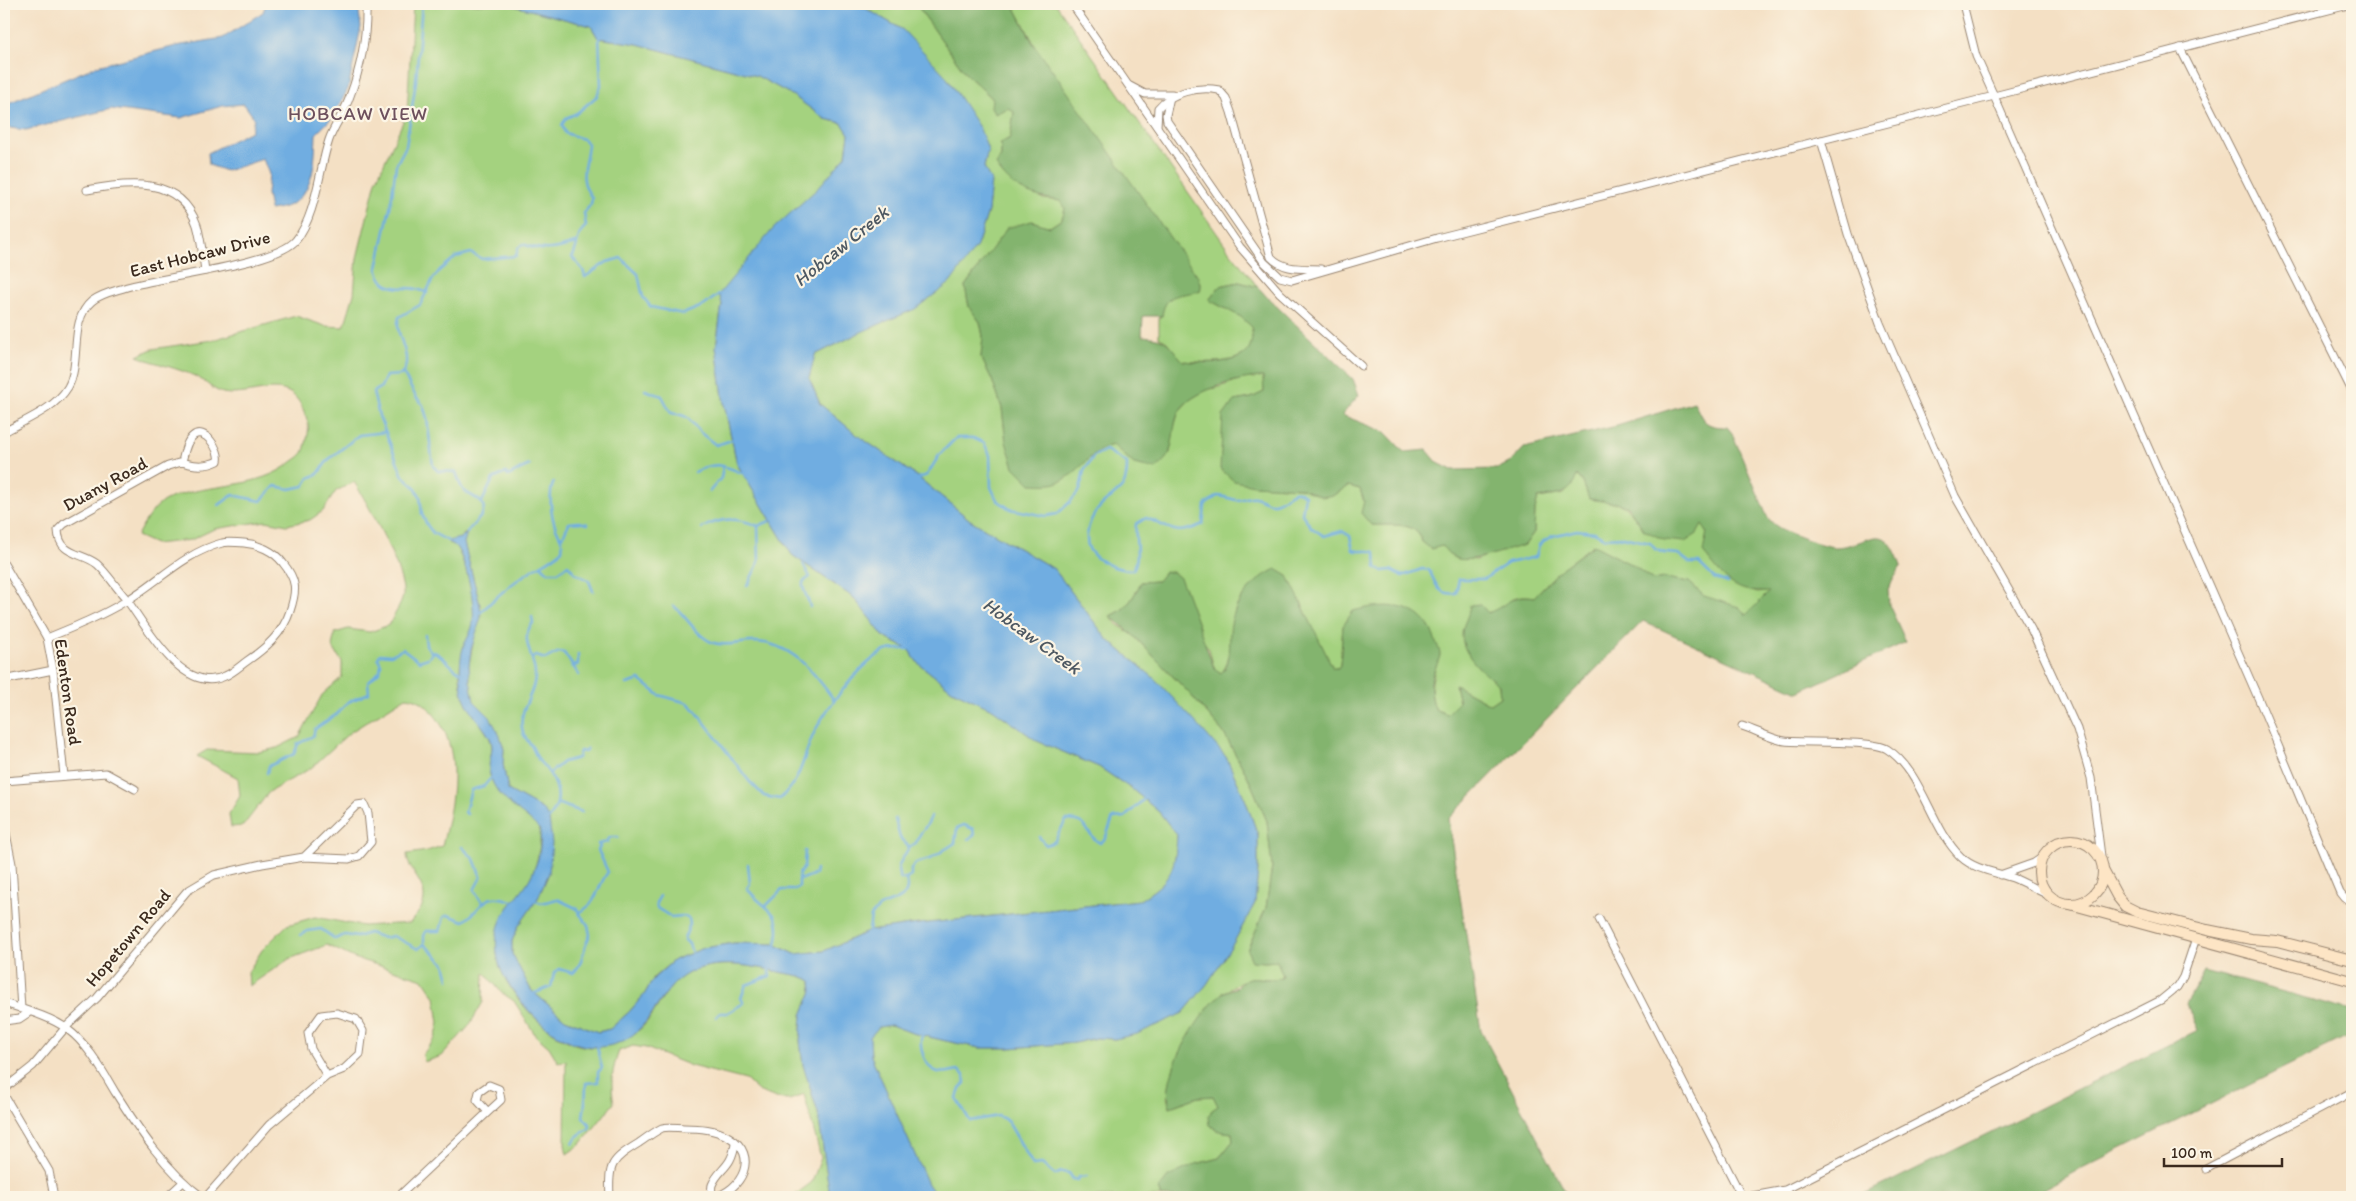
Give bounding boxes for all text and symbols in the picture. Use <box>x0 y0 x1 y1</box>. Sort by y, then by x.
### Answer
district label: HOBCAW VIEW <box>288 102 428 125</box>
water label: Hobcaw Creek <box>789 200 894 291</box>
street label: East Hobcaw Drive <box>128 226 272 282</box>
street label: Duany Road <box>59 452 151 516</box>
water label: Hobcaw Creek <box>979 593 1087 680</box>
street label: Edenton Road <box>50 637 86 747</box>
street label: Hopetown Road <box>81 884 175 991</box>
scale bar <box>2164 1136 2281 1168</box>
text: 100 m <box>2171 1144 2213 1162</box>

